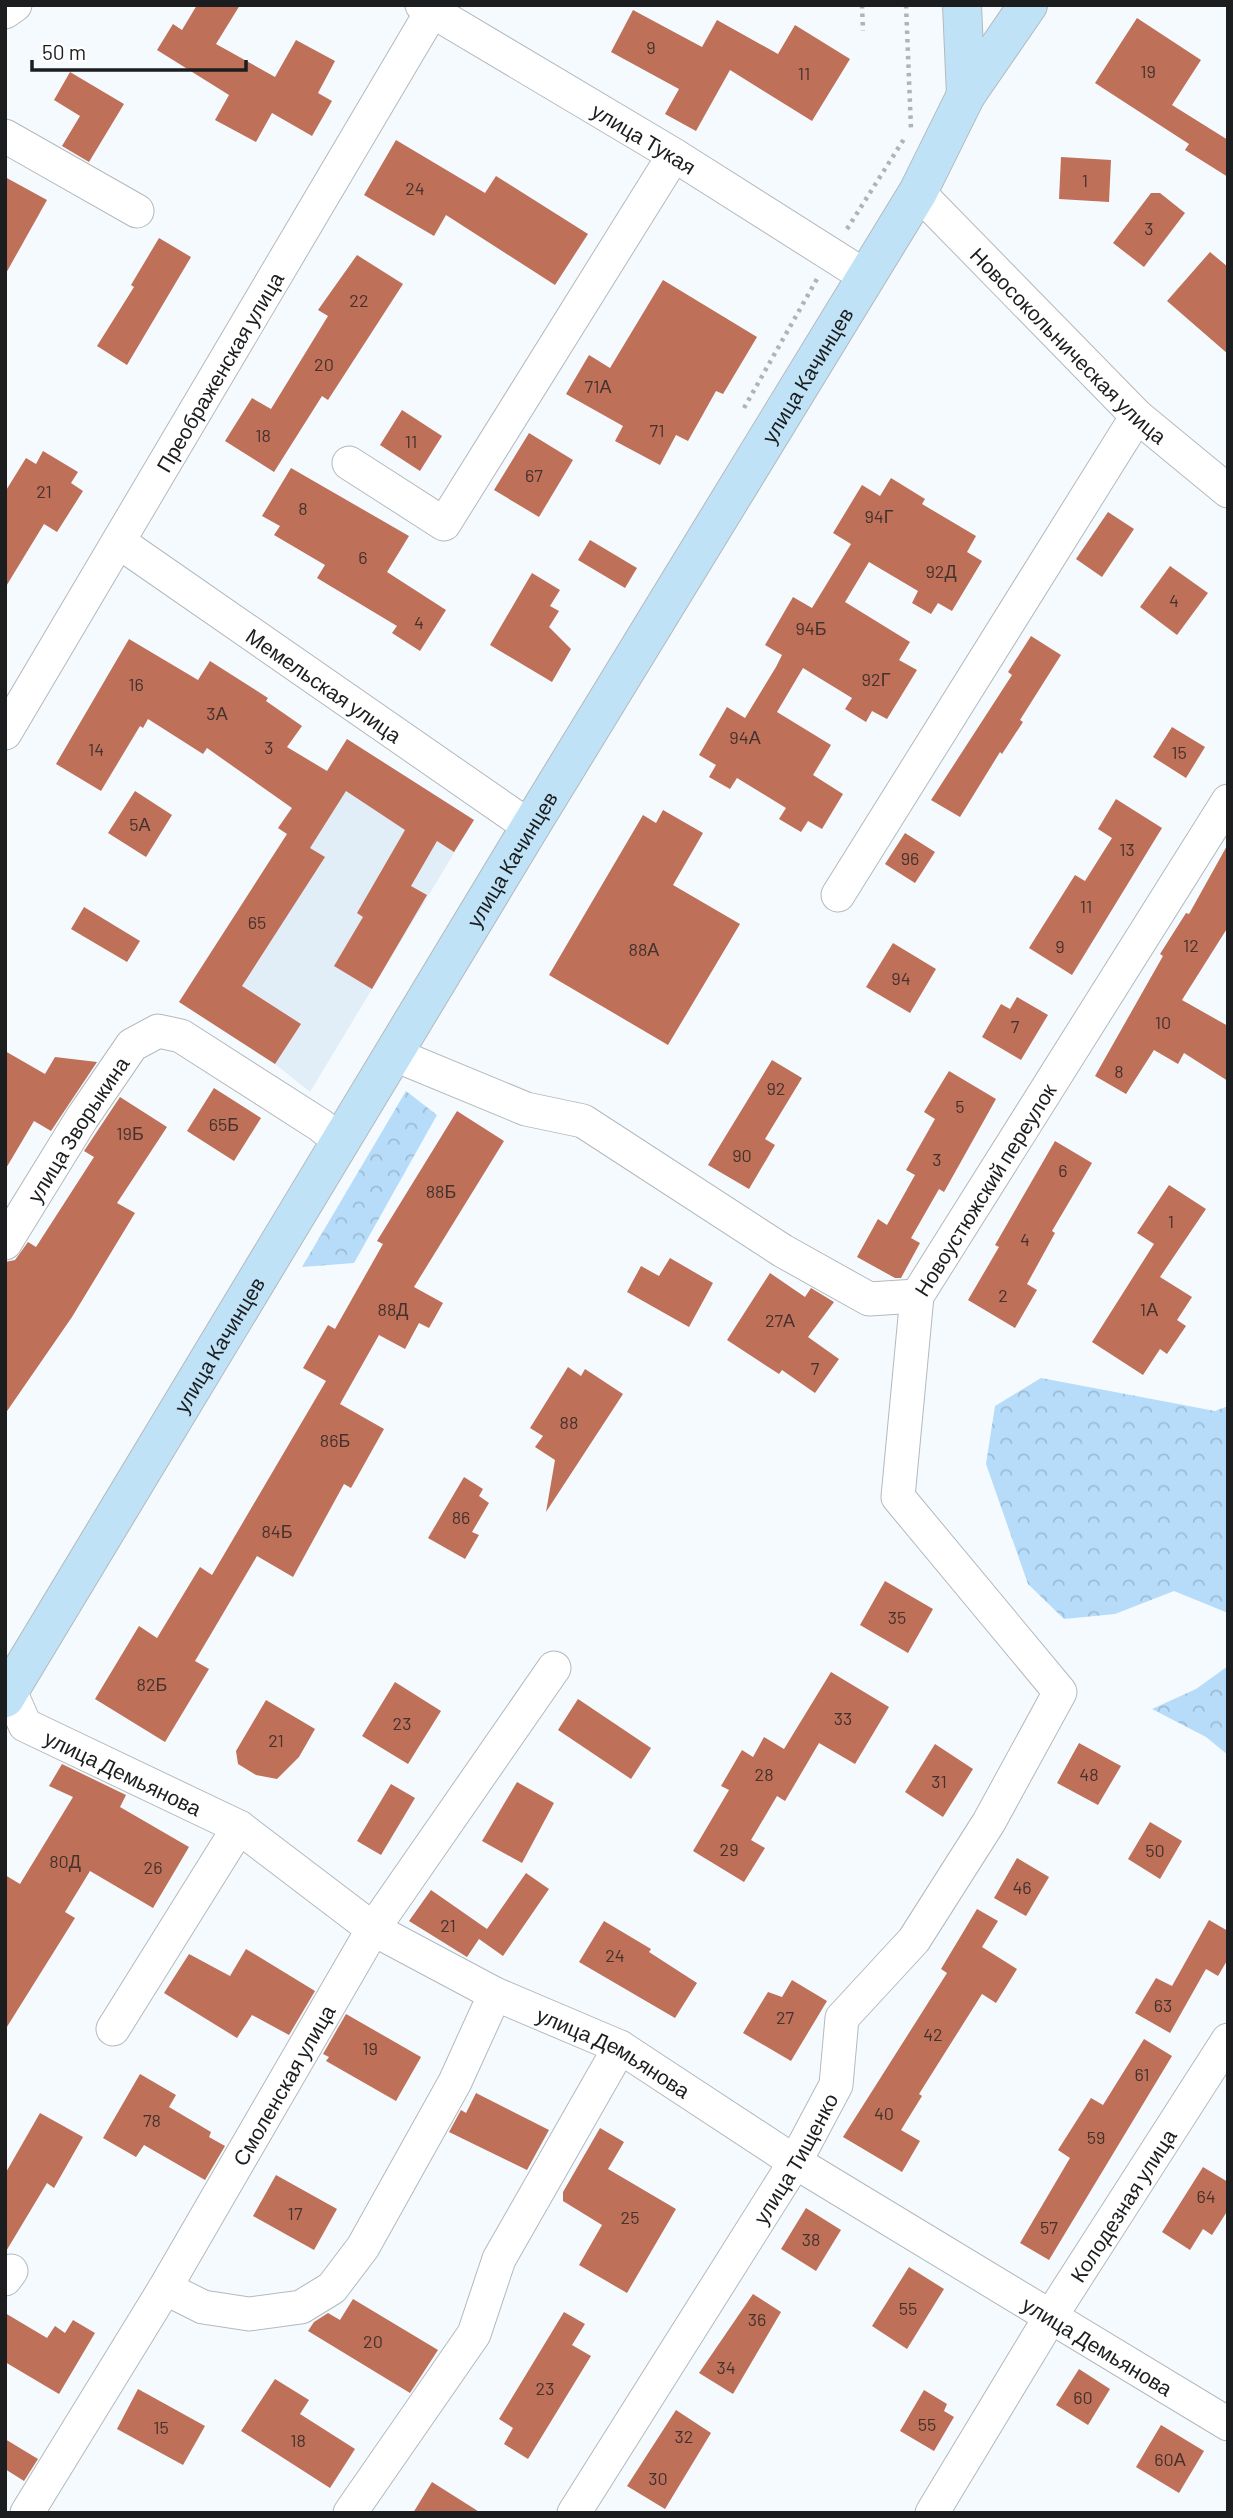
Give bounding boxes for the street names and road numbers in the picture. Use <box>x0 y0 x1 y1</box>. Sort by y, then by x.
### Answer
street label: улица Тукая <box>588 97 701 178</box>
street label: Новосокольническая улица <box>966 242 1172 448</box>
street label: Преображенская улица <box>150 267 288 476</box>
street label: улица Качинцев <box>755 302 857 447</box>
street label: Мемельская улица <box>242 622 407 747</box>
street label: улица Качинцев <box>460 786 562 931</box>
street label: улица Зворыкина <box>21 1051 133 1206</box>
street label: Новоустюжский переулок <box>908 1078 1061 1300</box>
street label: улица Качинцев <box>168 1272 269 1417</box>
street label: улица Демьянова <box>41 1724 206 1820</box>
street label: Смоленская улица <box>227 2000 339 2169</box>
street label: улица Демьянова <box>533 2001 695 2103</box>
street label: улица Тищенко <box>747 2088 842 2228</box>
street label: Колодезная улица <box>1064 2124 1181 2286</box>
street label: улица Демьянова <box>1019 2290 1178 2400</box>

